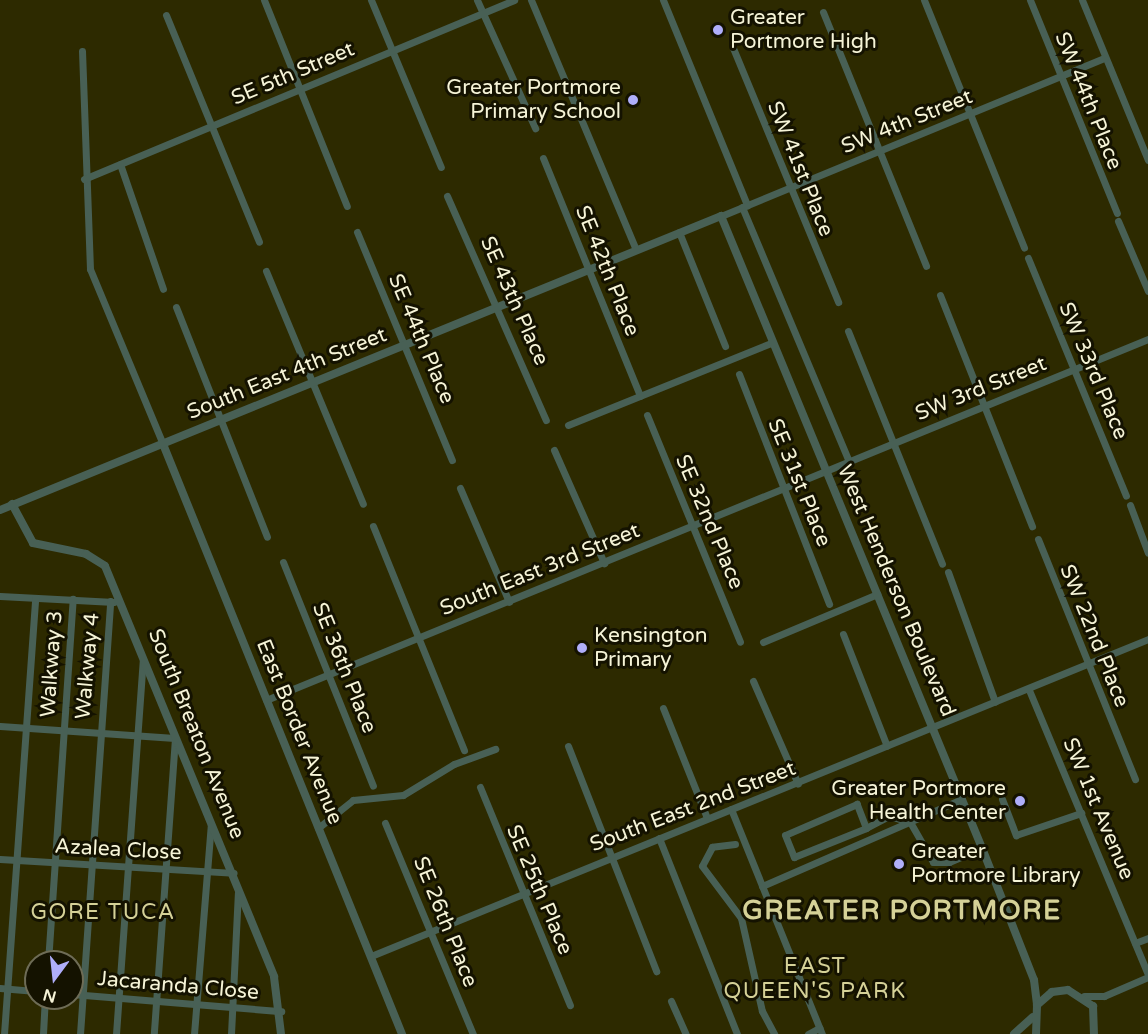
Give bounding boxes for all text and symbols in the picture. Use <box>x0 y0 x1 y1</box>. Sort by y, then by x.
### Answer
place label: Greater Portmore High <box>730 5 877 55</box>
marker: Greater Portmore High <box>711 23 725 37</box>
street label: SW 44th Place <box>1049 28 1127 174</box>
street label: SE 5th Street <box>228 37 358 111</box>
place label: Greater Portmore Primary School <box>446 75 621 125</box>
street label: SW 4th Street <box>838 84 976 160</box>
marker: Greater Portmore Primary School <box>626 93 640 107</box>
street label: SW 41st Place <box>761 98 839 240</box>
street label: SE 42th Place <box>569 202 645 340</box>
street label: SE 43th Place <box>474 233 554 369</box>
street label: SE 44th Place <box>382 270 460 408</box>
street label: SW 33rd Place <box>1053 299 1133 443</box>
street label: South East 4th Street <box>184 322 390 426</box>
street label: SW 3rd Street <box>912 351 1050 427</box>
street label: SE 31st Place <box>762 415 836 551</box>
street label: SE 32nd Place <box>669 451 749 593</box>
street label: West Henderson Boulevard <box>831 461 961 721</box>
street label: South East 3rd Street <box>437 518 643 622</box>
street label: SW 22nd Place <box>1054 561 1134 711</box>
street label: SE 36th Place <box>306 599 382 737</box>
street label: Walkway 3 <box>36 610 68 718</box>
street label: Walkway 4 <box>71 612 105 720</box>
place label: Kensington Primary <box>594 623 708 673</box>
street label: South Breaton Avenue <box>142 625 250 843</box>
street label: East Border Avenue <box>250 636 348 828</box>
marker: Kensington Primary <box>575 641 589 655</box>
street label: SW 1st Avenue <box>1057 734 1139 884</box>
street label: South East 2nd Street <box>587 756 799 858</box>
place label: Greater Portmore Health Center <box>831 776 1006 826</box>
marker: Greater Portmore Health Center <box>1011 792 1029 810</box>
street label: SE 25th Place <box>500 821 578 959</box>
street label: Azalea Close <box>54 834 182 866</box>
place label: Greater Portmore Library <box>911 839 1081 889</box>
street label: SE 26th Place <box>407 853 483 991</box>
marker: Greater Portmore Library <box>892 857 906 871</box>
district label: GREATER PORTMORE <box>742 895 1062 927</box>
district label: GORE TUCA <box>30 900 176 926</box>
north arrow <box>24 950 84 1010</box>
district label: EAST QUEEN'S PARK <box>723 953 907 1004</box>
street label: Jacaranda Close <box>96 966 260 1006</box>
text: N <box>41 984 59 1007</box>

